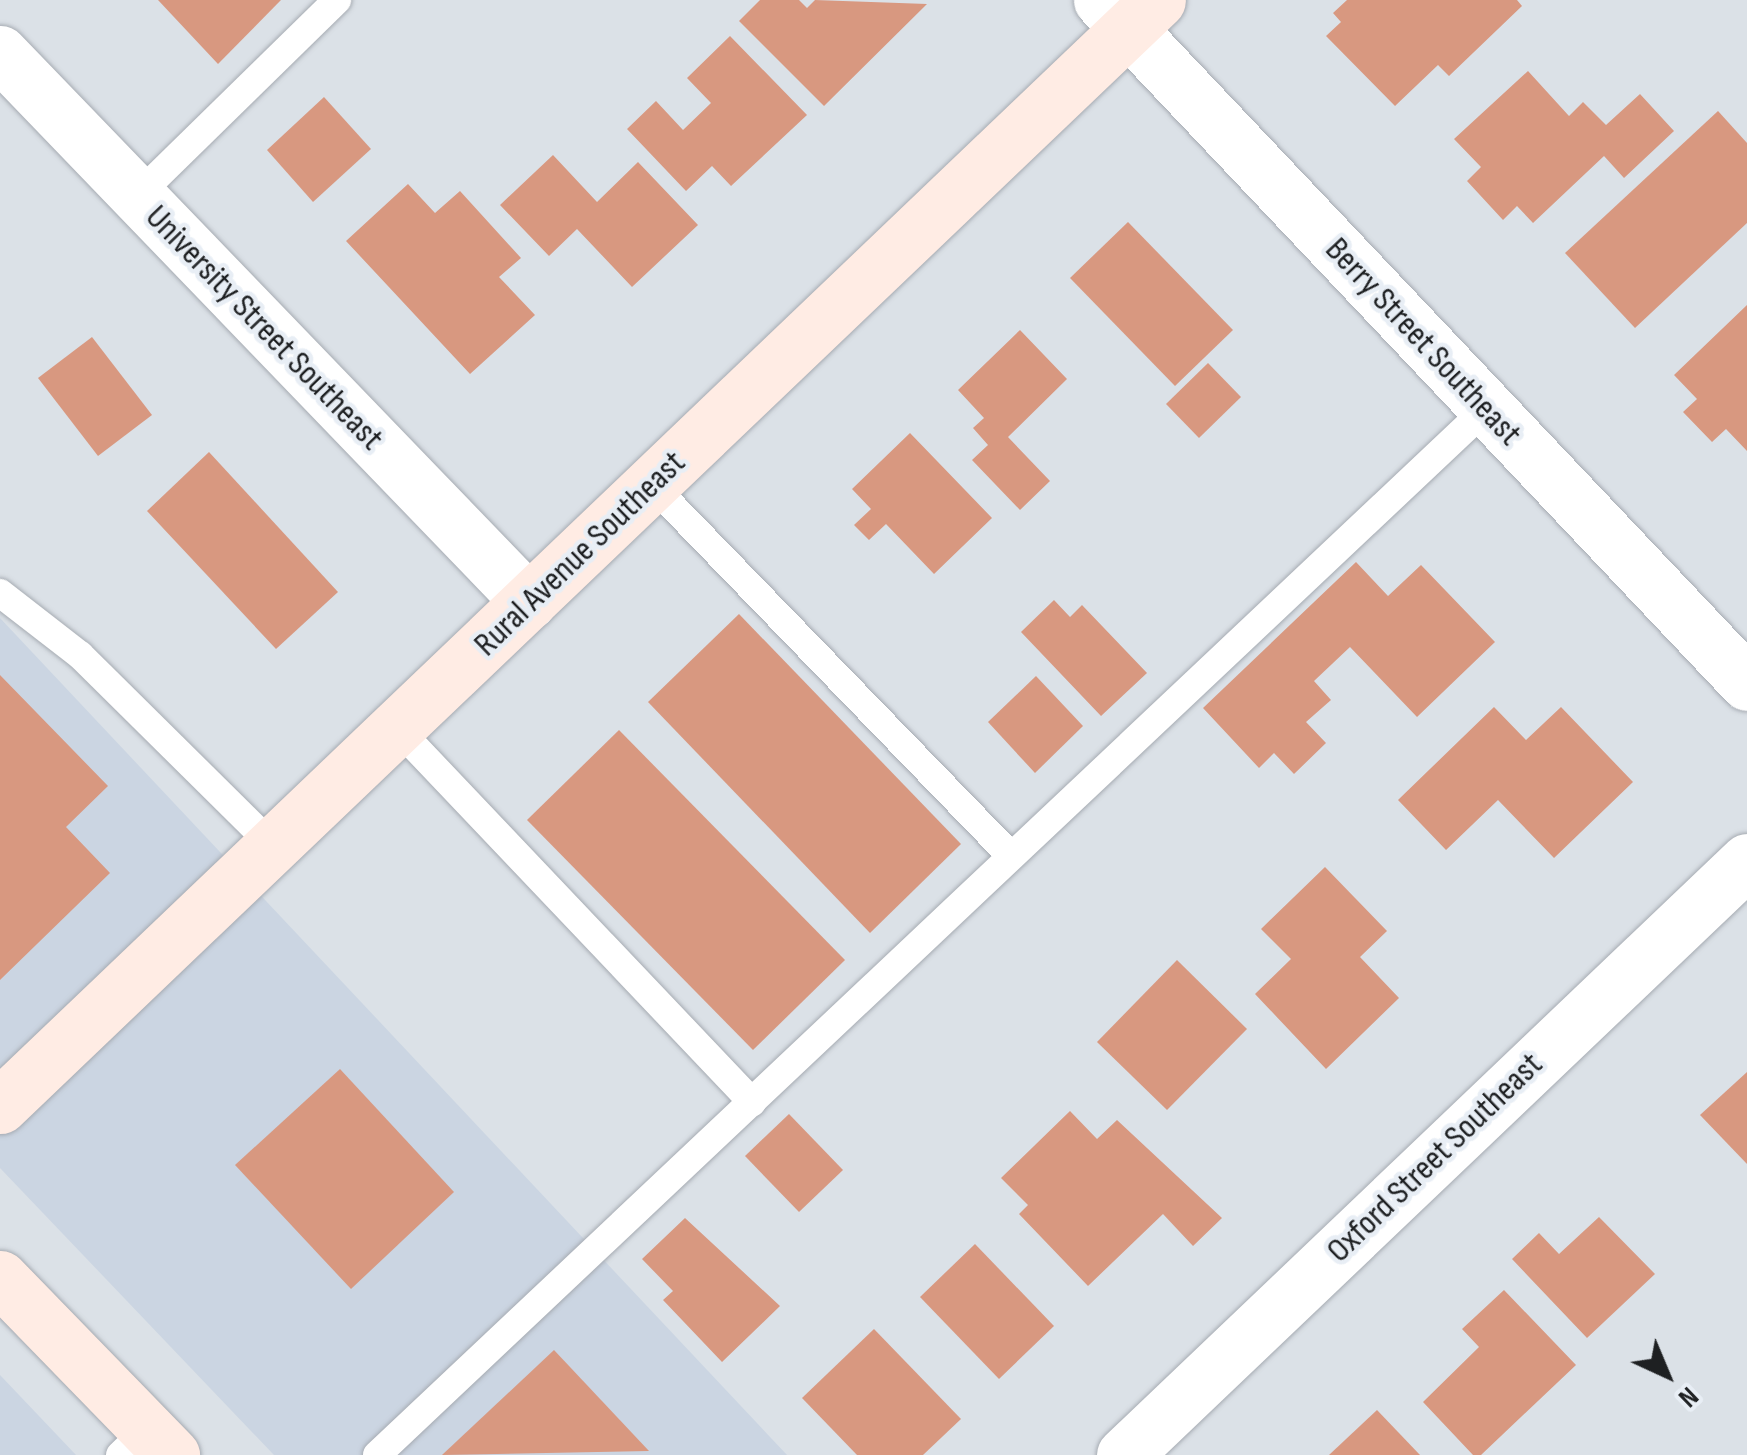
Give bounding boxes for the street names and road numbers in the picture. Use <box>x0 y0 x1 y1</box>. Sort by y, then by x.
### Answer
street label: University Street Southeast <box>136 197 392 459</box>
street label: Berry Street Southeast <box>1316 229 1530 455</box>
street label: Rural Avenue Southeast <box>466 442 694 666</box>
street label: Oxford Street Southeast <box>1318 1044 1552 1272</box>

